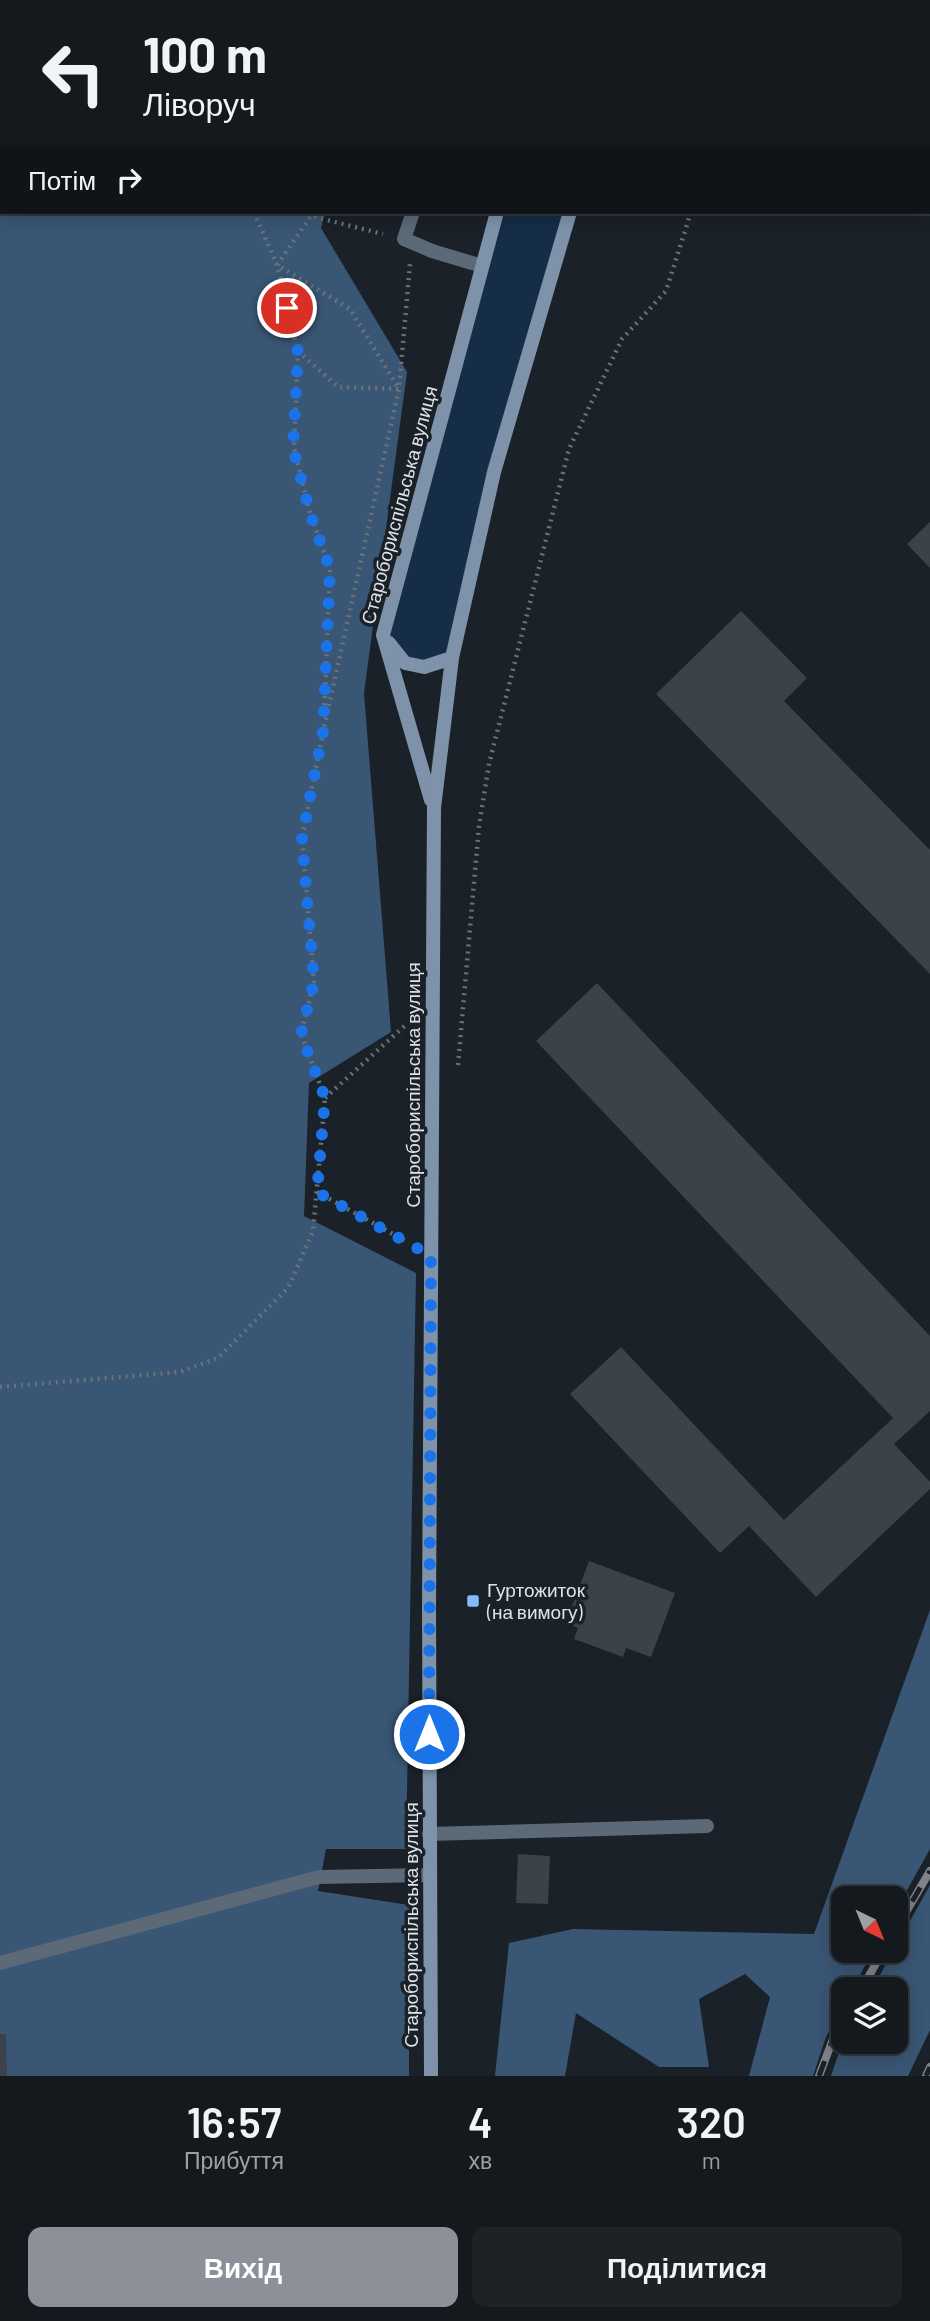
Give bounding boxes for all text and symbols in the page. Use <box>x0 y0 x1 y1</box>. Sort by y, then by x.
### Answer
text: 100 m <box>143 24 267 83</box>
icon: left <box>28 28 119 119</box>
text: Ліворуч <box>143 84 256 122</box>
icon: right <box>110 161 148 199</box>
text: Потім <box>28 164 96 195</box>
pin <box>257 278 317 338</box>
icon: arrive <box>268 289 306 327</box>
street label: Старобориспільська вулиця <box>356 383 441 626</box>
street label: Старобориспільська вулиця <box>401 962 424 1208</box>
place label: Гуртожиток (на вимогу) <box>486 1578 586 1623</box>
marker: Гуртожиток (на вимогу) <box>465 1593 481 1609</box>
position arrow <box>392 1697 466 1771</box>
street label: Старобориспільська вулиця <box>399 1802 422 2048</box>
north arrow <box>831 1886 908 1964</box>
map controls <box>831 1886 908 2054</box>
button: layers <box>831 1977 908 2054</box>
text: 16:57 <box>187 2096 281 2146</box>
text: 4 <box>468 2096 493 2146</box>
text: 320 <box>677 2096 746 2146</box>
text: Прибуття <box>184 2146 284 2174</box>
text: хв <box>468 2146 492 2174</box>
text: m <box>702 2146 721 2174</box>
button: Вихід <box>28 2227 458 2307</box>
button: Поділитися <box>472 2227 902 2307</box>

